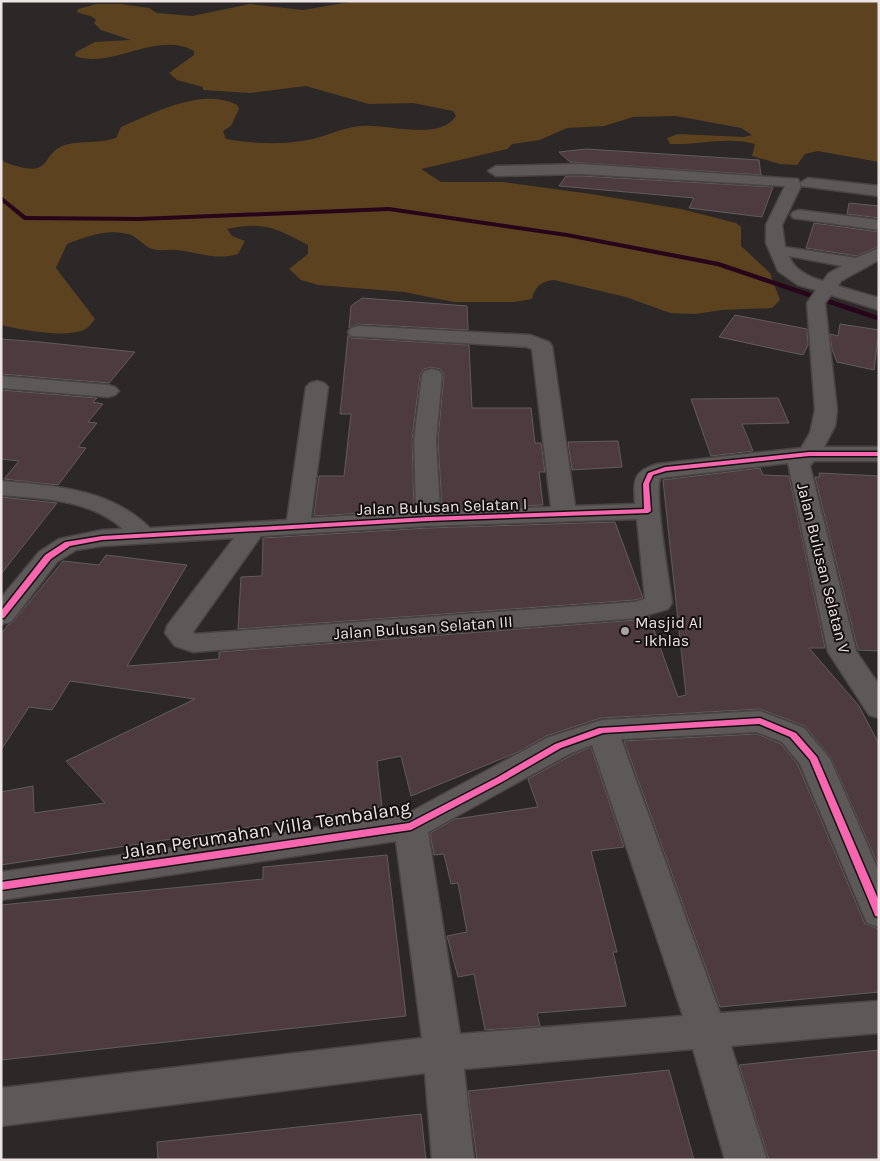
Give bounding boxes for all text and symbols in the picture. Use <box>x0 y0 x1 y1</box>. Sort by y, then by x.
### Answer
street label: Jalan Bulusan Selatan V <box>793 481 854 655</box>
street label: Jalan Bulusan Selatan I <box>357 494 528 519</box>
street label: Jalan Bulusan Selatan III <box>333 612 513 643</box>
place label: Masjid Al - Ikhlas <box>635 613 703 650</box>
marker: Masjid Al - Ikhlas <box>619 625 631 637</box>
street label: Jalan Perumahan Villa Tembalang <box>120 796 412 864</box>

